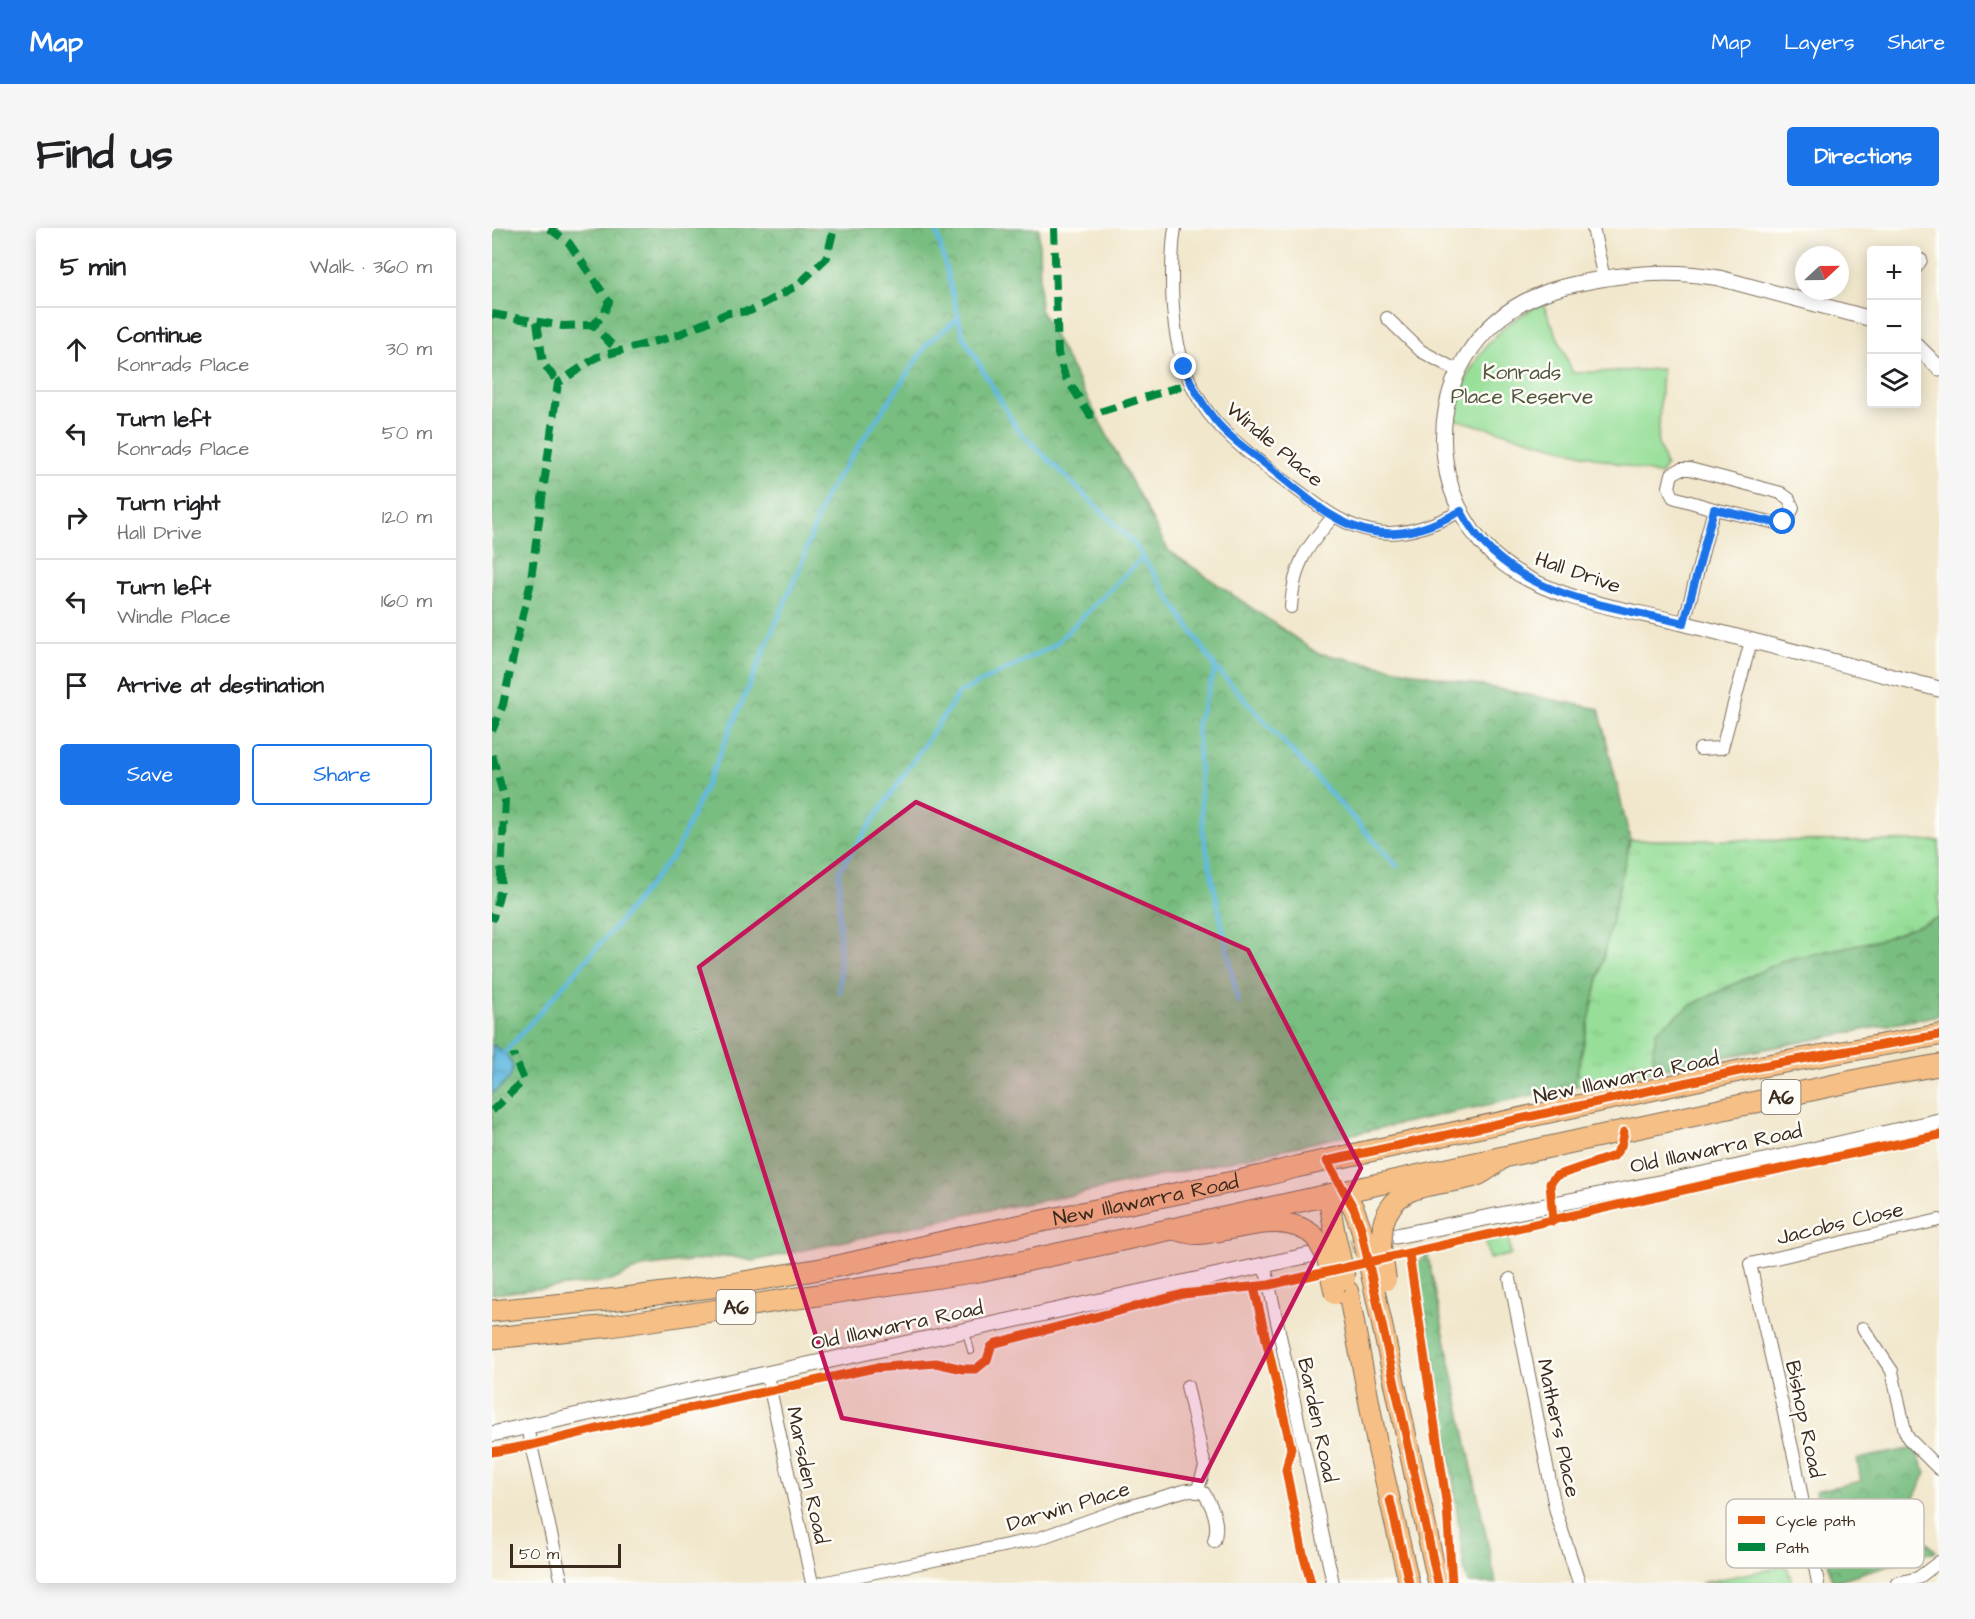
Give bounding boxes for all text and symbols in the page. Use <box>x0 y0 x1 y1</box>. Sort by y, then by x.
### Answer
text: Map <box>30 23 83 62</box>
text: Map <box>1711 28 1751 57</box>
text: Layers <box>1784 28 1854 57</box>
text: Share <box>1887 28 1945 57</box>
text: Find us <box>36 127 173 185</box>
button: Directions <box>1787 127 1939 186</box>
north arrow <box>1795 246 1849 300</box>
map controls <box>1867 246 1921 408</box>
button: + <box>1867 246 1921 300</box>
text: 5 min <box>60 249 126 285</box>
text: Walk · 360 m <box>310 253 432 281</box>
button: − <box>1867 300 1921 354</box>
text: Continue <box>117 320 202 351</box>
icon: ahead <box>60 333 93 366</box>
text: 30 m <box>386 335 432 363</box>
text: Konrads Place <box>117 351 249 379</box>
route end <box>1170 353 1196 379</box>
button: layers <box>1867 354 1921 408</box>
park label: Konrads Place Reserve <box>1451 358 1593 411</box>
street label: Windle Place <box>1220 395 1330 494</box>
text: Turn left <box>117 404 211 435</box>
icon: left <box>60 417 93 450</box>
text: 50 m <box>382 419 432 447</box>
text: Konrads Place <box>117 435 249 463</box>
text: Turn right <box>117 488 220 519</box>
icon: right <box>60 501 93 534</box>
text: 120 m <box>382 503 432 531</box>
route start <box>1769 508 1795 534</box>
text: Hall Drive <box>117 519 202 547</box>
street label: Hall Drive <box>1531 544 1625 601</box>
text: Turn left <box>117 572 211 603</box>
icon: left <box>60 585 93 618</box>
text: 160 m <box>381 587 432 615</box>
text: Windle Place <box>117 603 231 631</box>
icon: arrive <box>60 669 93 702</box>
text: Arrive at destination <box>117 670 324 701</box>
button: Save <box>60 744 240 805</box>
button: Share <box>252 744 432 805</box>
street label: New Illawarra Road <box>1531 1044 1722 1111</box>
road number: A6 <box>1762 1080 1800 1114</box>
street label: Old Illawarra Road <box>1627 1116 1805 1181</box>
street label: New Illawarra Road <box>1051 1167 1242 1233</box>
street label: Jacobs Close <box>1774 1195 1906 1252</box>
road number: A6 <box>716 1290 756 1324</box>
street label: Old Illawarra Road <box>808 1293 986 1358</box>
street label: Barden Road <box>1290 1355 1345 1485</box>
street label: Mathers Place <box>1530 1356 1587 1500</box>
street label: Bishop Road <box>1777 1358 1831 1481</box>
street label: Marsden Road <box>779 1404 836 1547</box>
street label: Darwin Place <box>1003 1474 1133 1539</box>
legend <box>1726 1499 1924 1568</box>
text: Cycle path <box>1776 1510 1855 1533</box>
text: Path <box>1776 1537 1809 1559</box>
scale bar <box>510 1541 621 1568</box>
text: 50 m <box>519 1543 559 1565</box>

